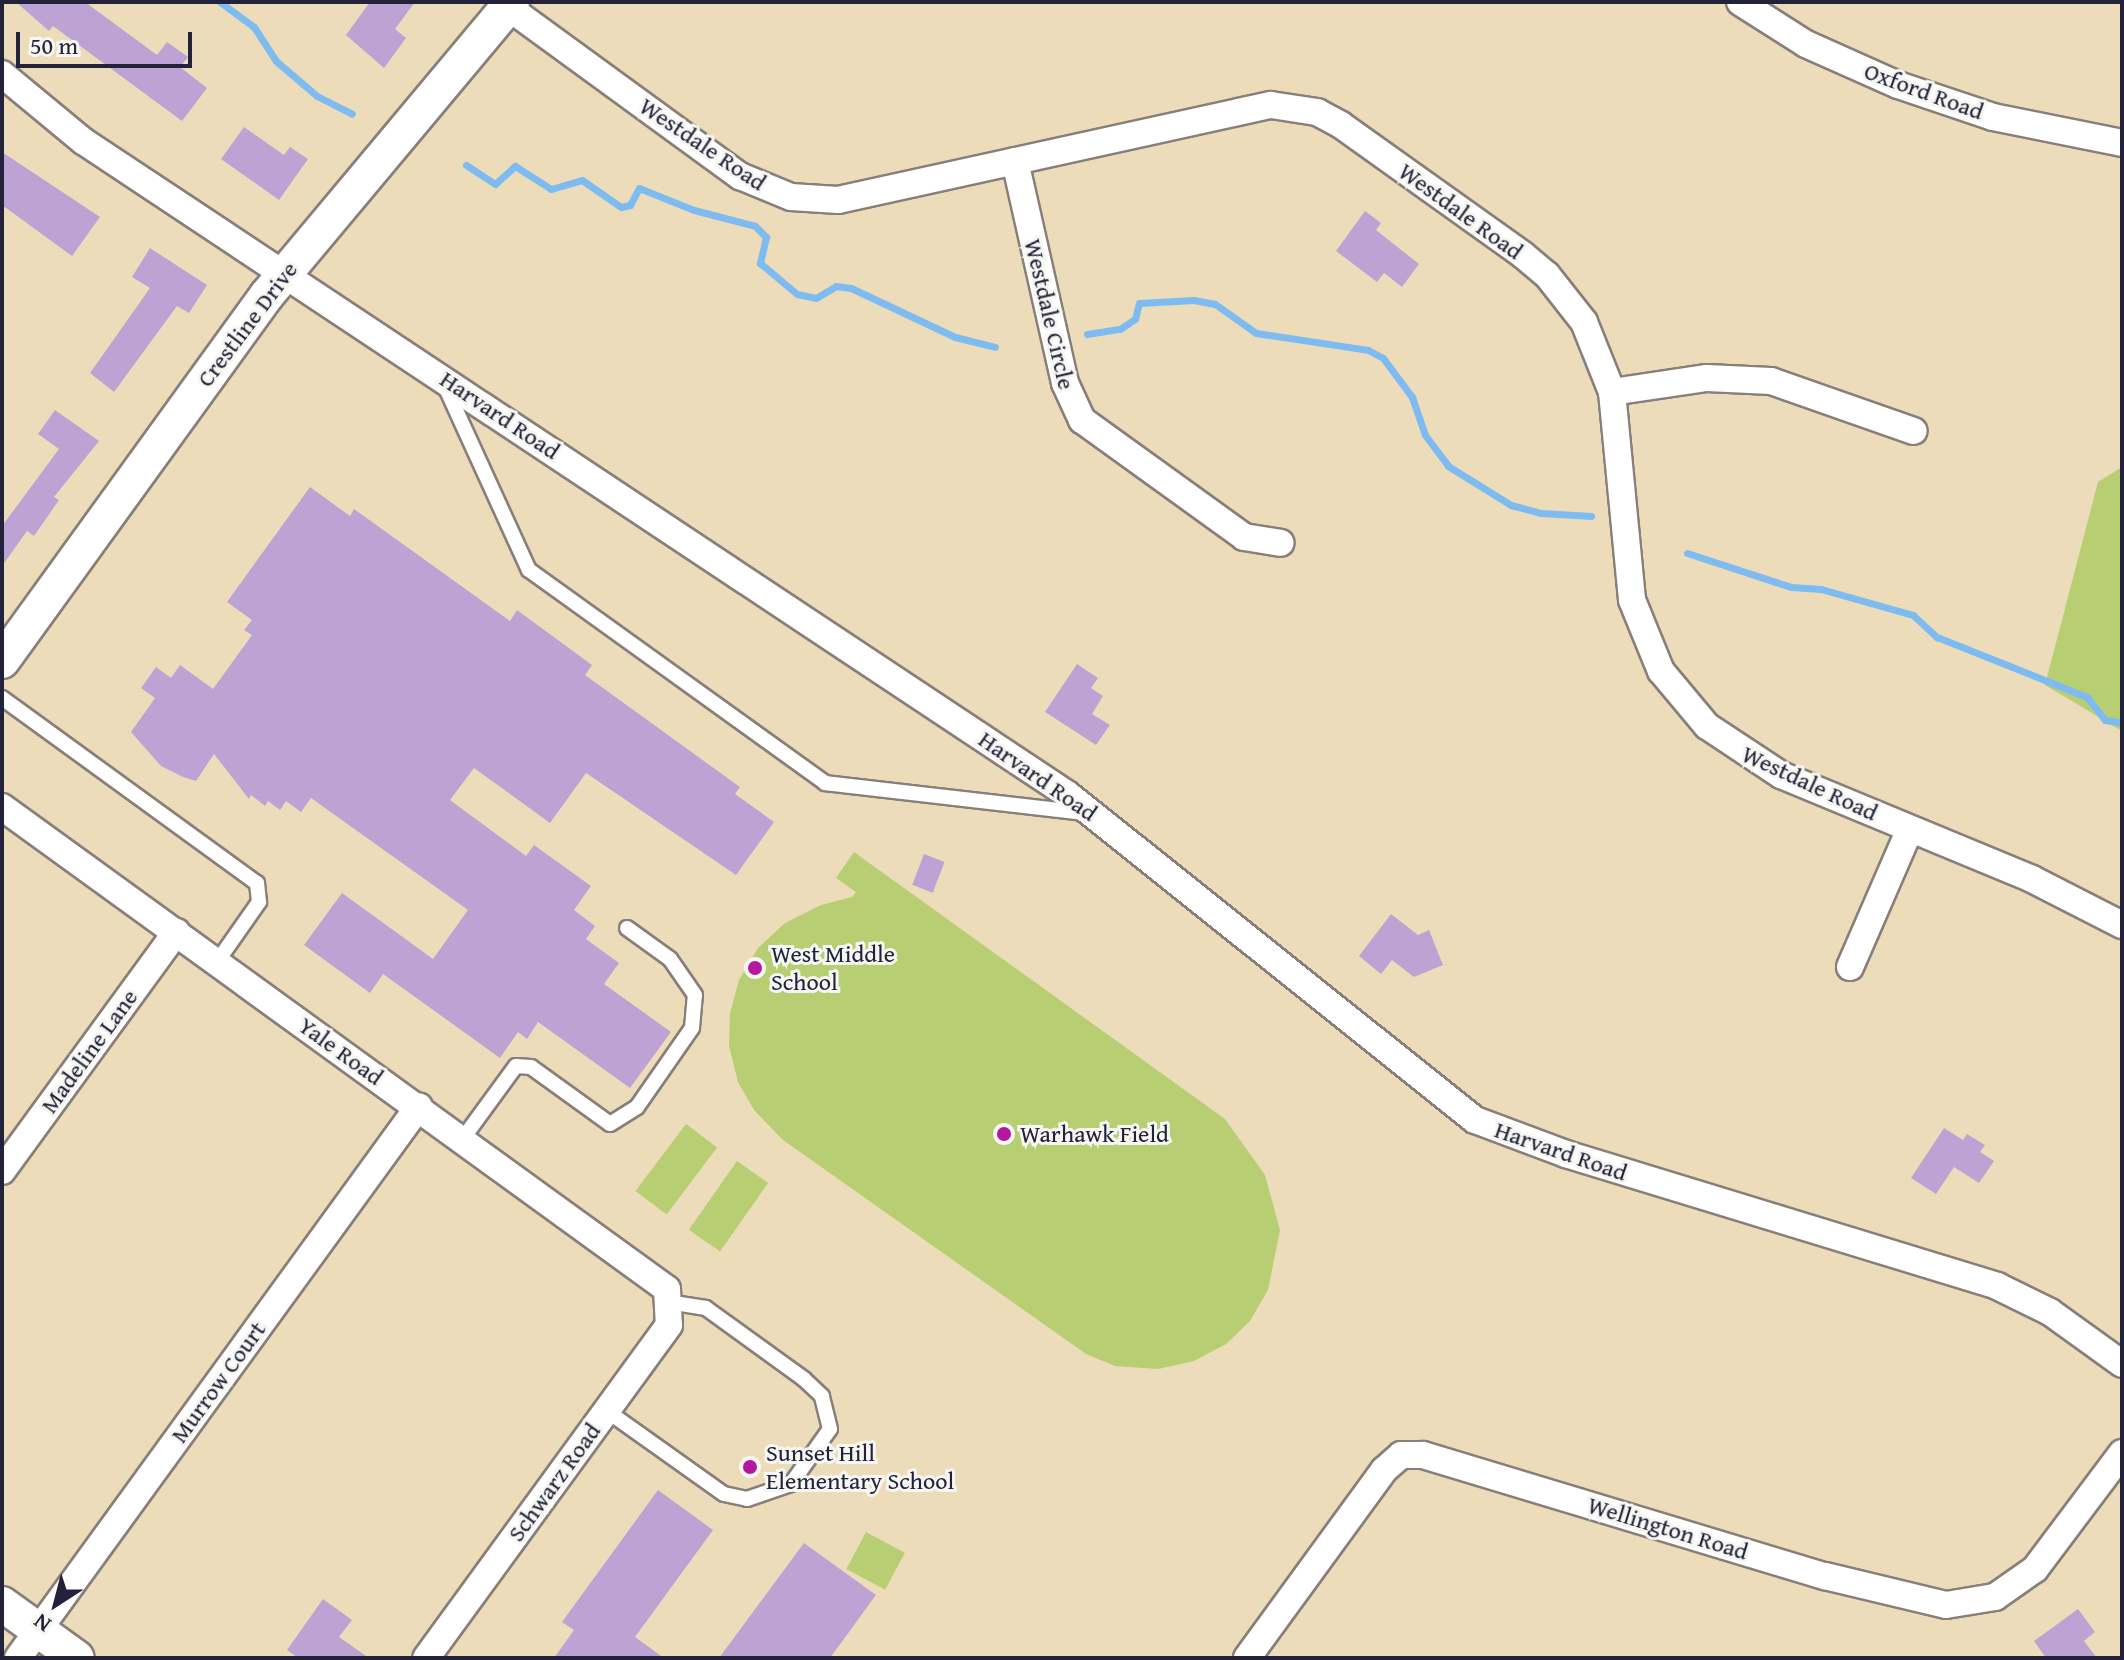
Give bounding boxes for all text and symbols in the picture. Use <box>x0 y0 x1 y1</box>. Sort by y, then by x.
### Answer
scale bar <box>20 16 196 66</box>
text: 50 m <box>30 28 78 63</box>
street label: Oxford Road <box>1860 56 1988 126</box>
street label: Westdale Road <box>634 91 772 197</box>
street label: Westdale Road <box>1393 156 1529 266</box>
street label: Westdale Circle <box>1019 236 1081 392</box>
street label: Crestline Drive <box>191 256 303 392</box>
street label: Harvard Road <box>435 364 565 466</box>
street label: Harvard Road <box>973 725 1103 827</box>
street label: Westdale Road <box>1738 739 1882 827</box>
place label: West Middle School <box>771 940 895 996</box>
marker: West Middle School <box>746 959 764 977</box>
street label: Madeline Lane <box>34 983 144 1119</box>
street label: Yale Road <box>293 1011 389 1091</box>
street label: Harvard Road <box>1491 1115 1631 1187</box>
place label: Warhawk Field <box>1020 1120 1169 1148</box>
marker: Warhawk Field <box>995 1125 1013 1143</box>
street label: Murrow Court <box>164 1316 272 1448</box>
street label: Schwarz Road <box>501 1417 607 1547</box>
place label: Sunset Hill Elementary School <box>766 1439 954 1495</box>
marker: Sunset Hill Elementary School <box>741 1458 759 1476</box>
street label: Wellington Road <box>1584 1490 1752 1566</box>
north arrow <box>16 1564 96 1644</box>
text: N <box>27 1606 57 1641</box>

